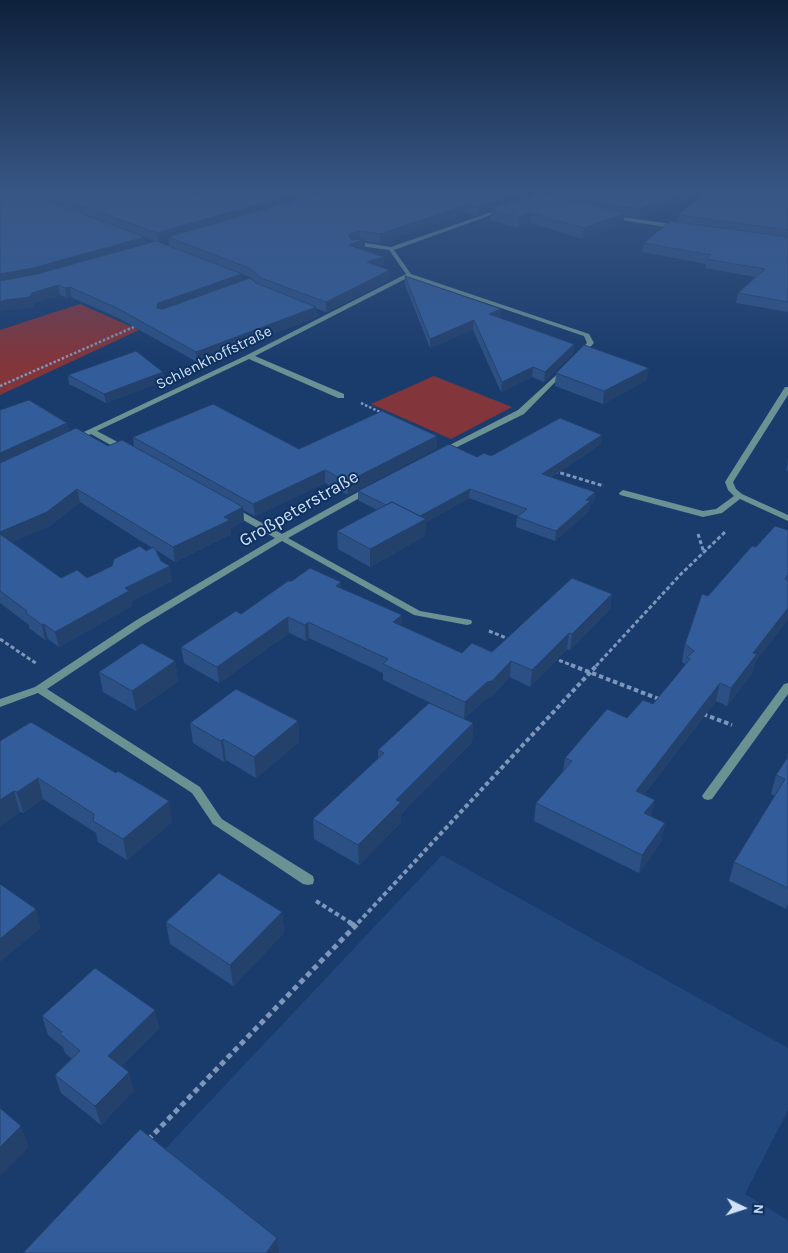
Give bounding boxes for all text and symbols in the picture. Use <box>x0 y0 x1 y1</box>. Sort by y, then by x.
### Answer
street label: Schlenkhoffstraße <box>153 322 275 394</box>
street label: Großpeterstraße <box>235 466 363 552</box>
north arrow <box>718 1183 768 1233</box>
text: N <box>750 1203 767 1215</box>

